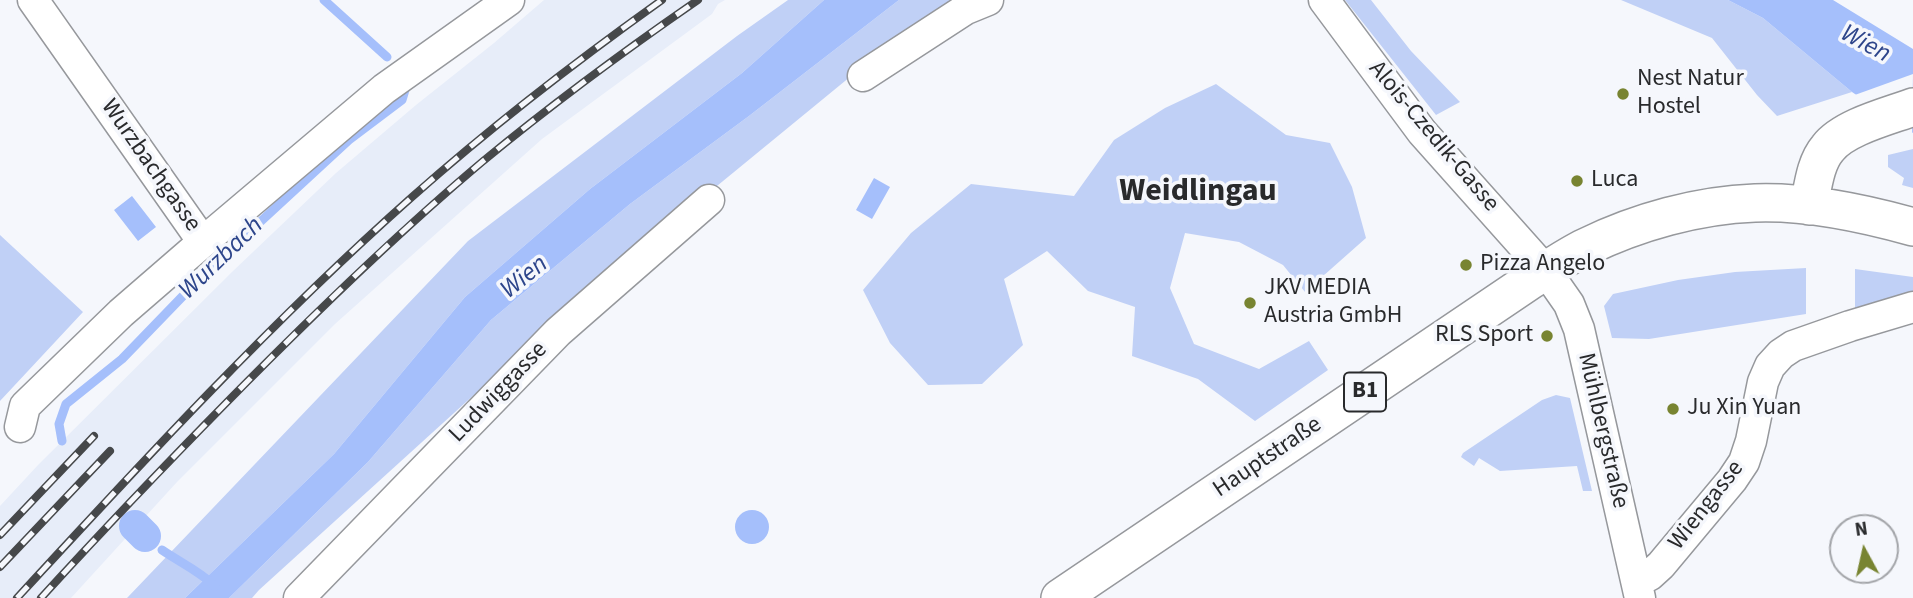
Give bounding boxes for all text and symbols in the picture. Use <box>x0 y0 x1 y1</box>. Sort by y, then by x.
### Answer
water label: Wien <box>1835 19 1895 71</box>
street label: Alois-Czedik-Gasse <box>1362 56 1504 218</box>
place label: Nest Natur Hostel <box>1637 66 1744 122</box>
marker: Nest Natur Hostel <box>1615 86 1631 102</box>
street label: Wurzbachgasse <box>94 94 206 238</box>
place label: Luca <box>1591 167 1638 195</box>
marker: Luca <box>1569 173 1585 189</box>
district label: Weidlingau <box>1119 174 1277 212</box>
water label: Wurzbach <box>173 211 271 307</box>
water label: Wien <box>495 250 555 306</box>
place label: Pizza Angelo <box>1480 251 1605 279</box>
marker: Pizza Angelo <box>1458 257 1474 273</box>
place label: JKV MEDIA Austria GmbH <box>1264 275 1402 331</box>
marker: JKV MEDIA Austria GmbH <box>1242 295 1258 311</box>
place label: RLS Sport <box>1435 322 1533 350</box>
marker: RLS Sport <box>1539 328 1555 344</box>
street label: Ludwiggasse <box>444 337 554 449</box>
street label: Mühlbergstraße <box>1570 351 1634 511</box>
road number: B1 <box>1344 372 1386 412</box>
place label: Ju Xin Yuan <box>1687 395 1801 423</box>
marker: Ju Xin Yuan <box>1665 401 1681 417</box>
street label: Hauptstraße <box>1208 411 1328 505</box>
street label: Wiengasse <box>1663 456 1751 556</box>
north arrow <box>1829 514 1899 584</box>
text: N <box>1853 515 1869 544</box>

